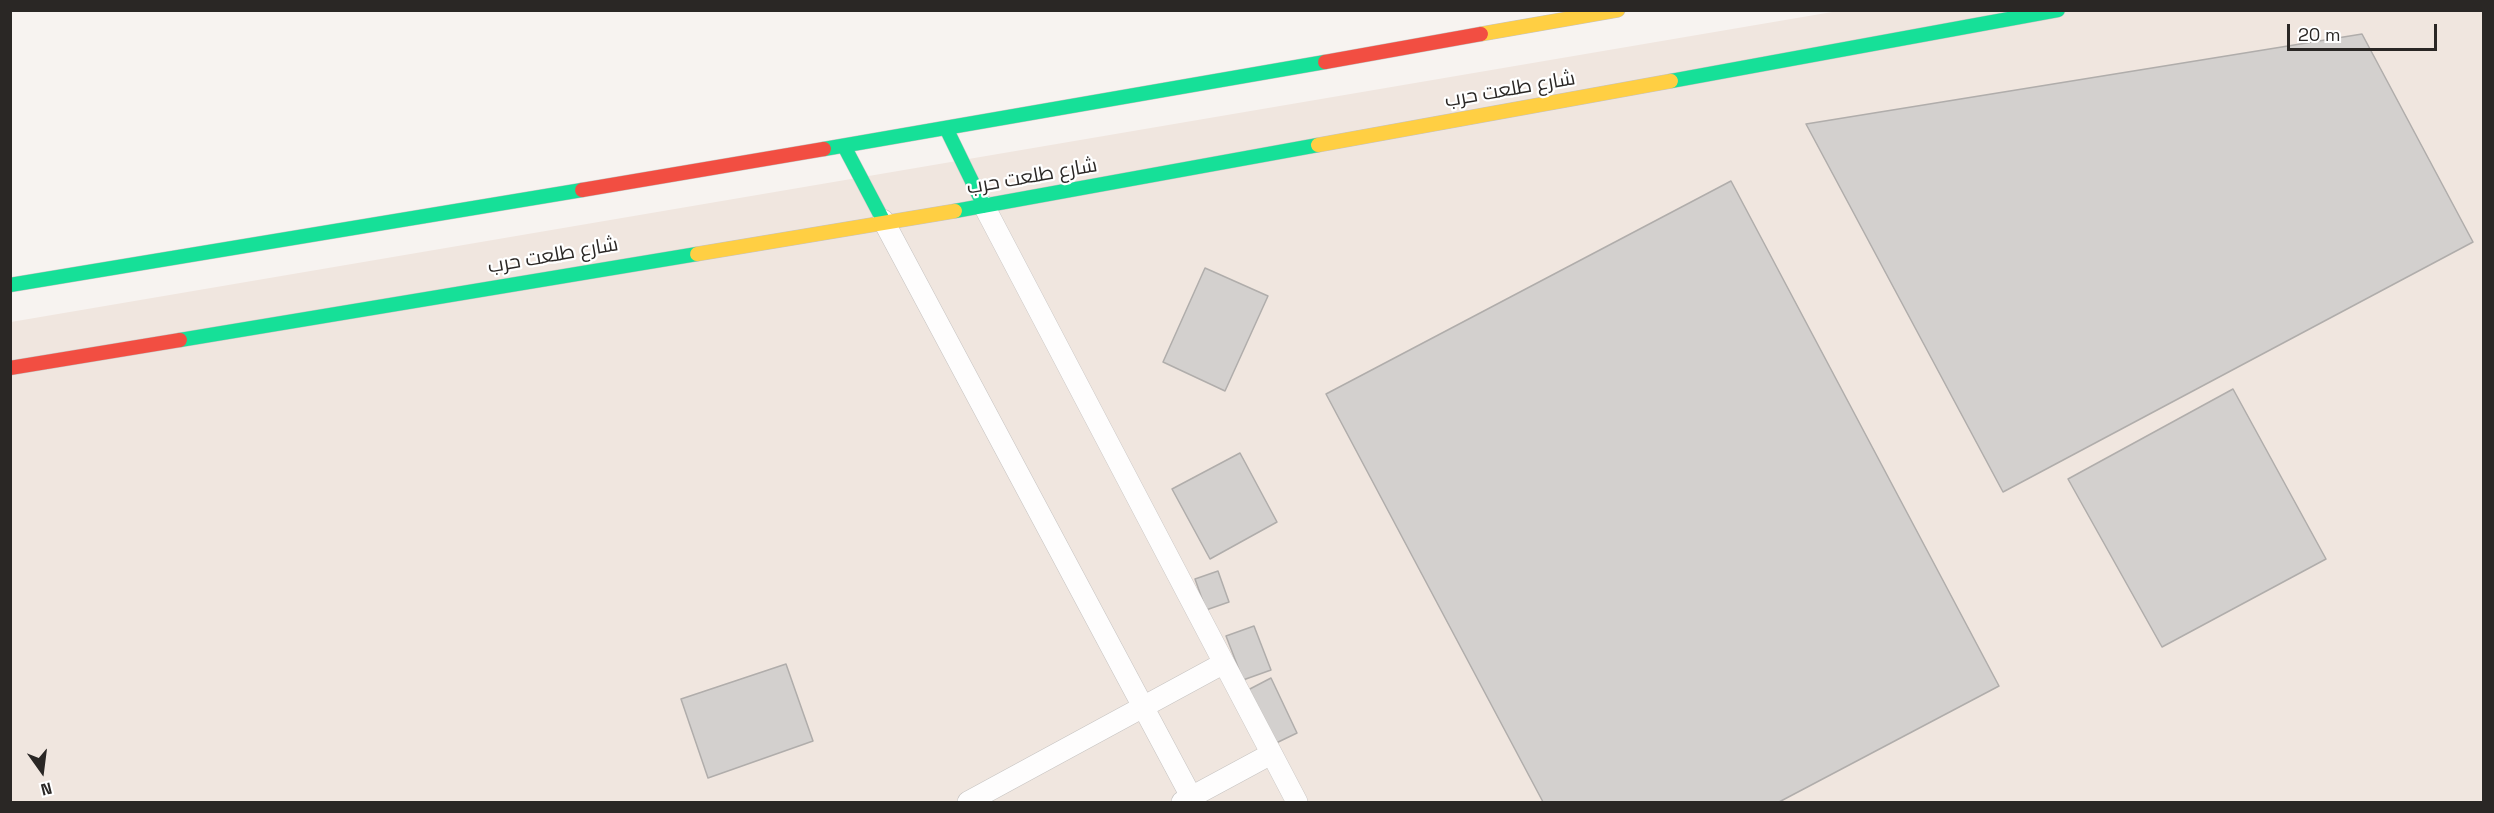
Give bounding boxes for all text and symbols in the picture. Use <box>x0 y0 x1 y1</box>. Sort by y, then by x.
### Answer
scale bar <box>2290 12 2440 50</box>
text: 20 m <box>2298 23 2341 46</box>
street label: شارع طلعت حرب <box>1443 67 1577 113</box>
street label: شارع طلعت حرب <box>965 154 1099 200</box>
street label: شارع طلعت حرب <box>486 233 620 279</box>
north arrow <box>12 741 72 801</box>
text: N <box>39 777 54 800</box>

